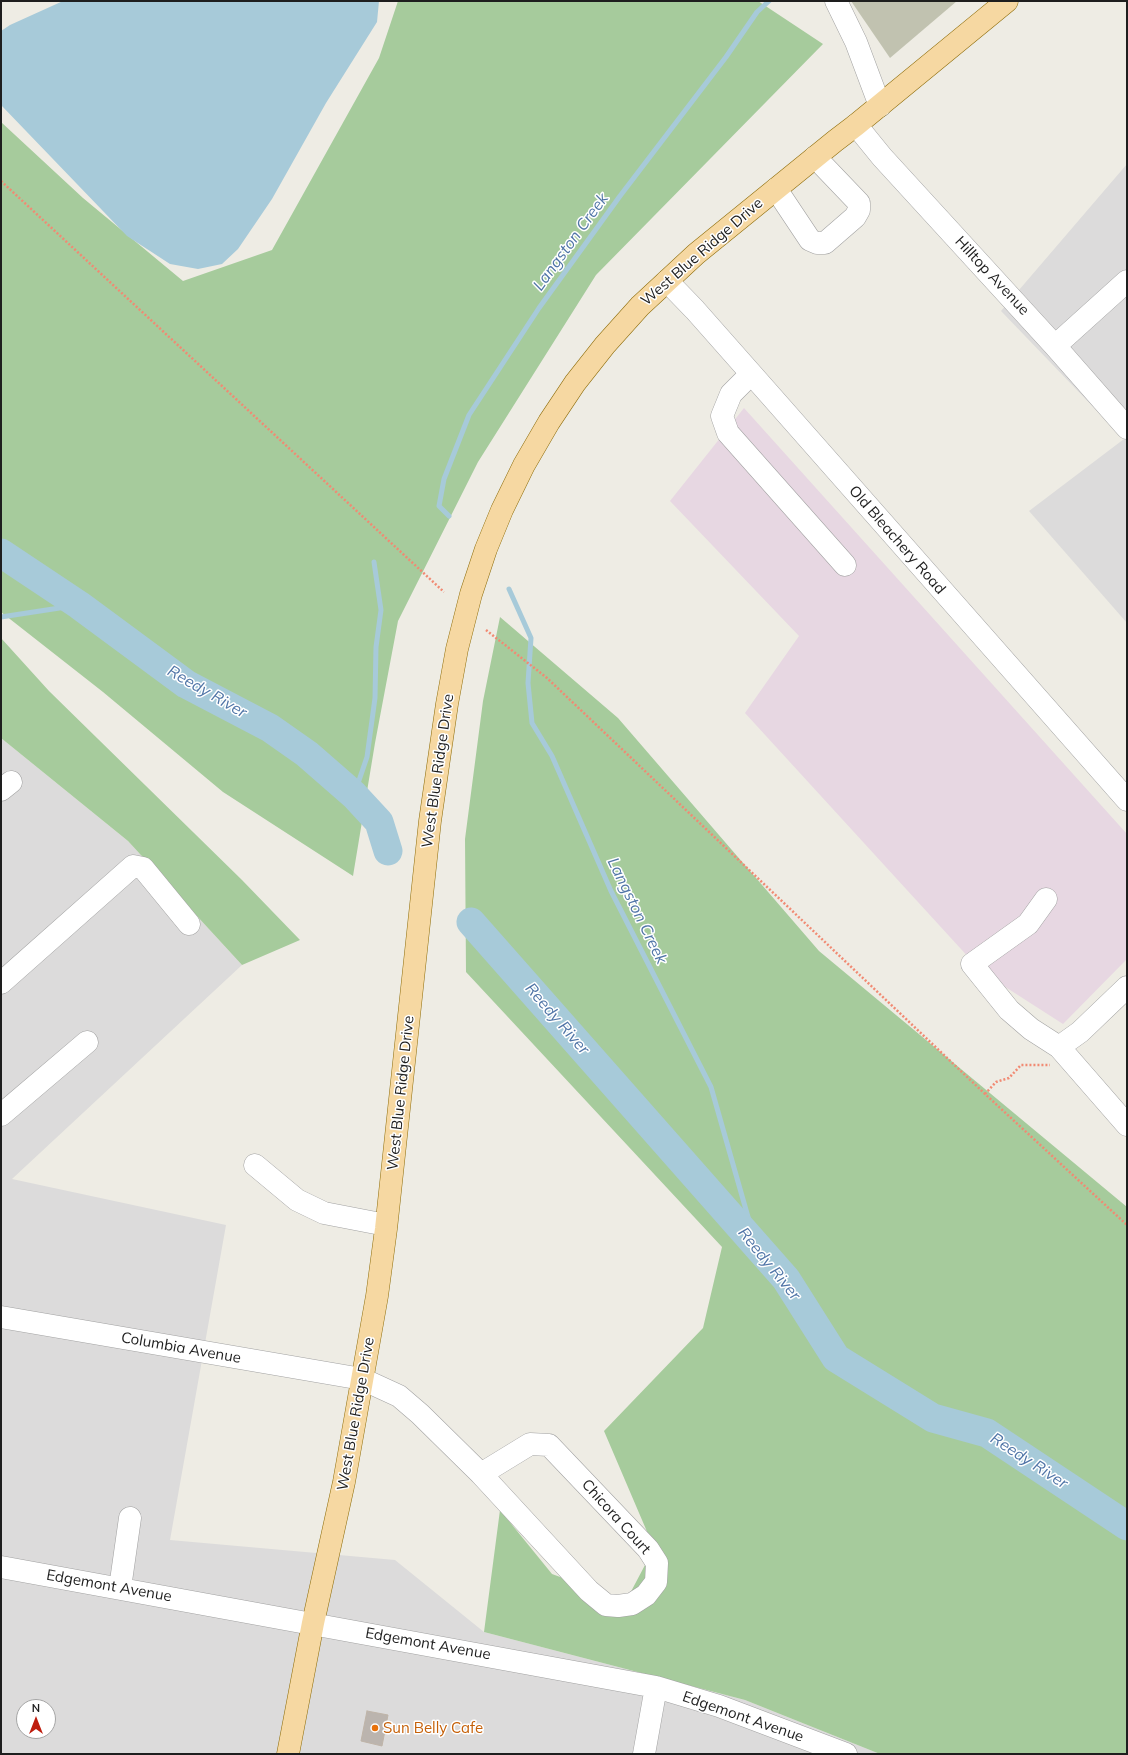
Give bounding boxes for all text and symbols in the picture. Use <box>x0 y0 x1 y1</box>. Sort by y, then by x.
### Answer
water label: Langston Creek <box>529 190 613 294</box>
street label: West Blue Ridge Drive <box>637 194 767 310</box>
street label: Hilltop Avenue <box>951 233 1033 319</box>
street label: Old Bleachery Road <box>845 482 949 598</box>
water label: Reedy River <box>164 662 250 722</box>
street label: West Blue Ridge Drive <box>418 693 458 849</box>
water label: Langston Creek <box>603 855 671 967</box>
water label: Reedy River <box>521 979 593 1059</box>
street label: West Blue Ridge Drive <box>384 1015 418 1171</box>
water label: Reedy River <box>734 1224 804 1304</box>
street label: Columbia Avenue <box>120 1329 242 1367</box>
street label: West Blue Ridge Drive <box>334 1336 378 1492</box>
water label: Reedy River <box>987 1429 1071 1493</box>
street label: Chicora Court <box>578 1476 654 1558</box>
street label: Edgemont Avenue <box>45 1566 173 1606</box>
street label: Edgemont Avenue <box>364 1624 492 1664</box>
street label: Edgemont Avenue <box>680 1688 806 1746</box>
north arrow <box>16 1699 56 1739</box>
text: N <box>32 1701 40 1715</box>
place label: Sun Belly Cafe <box>383 1719 483 1737</box>
marker: Sun Belly Cafe <box>370 1723 380 1733</box>

